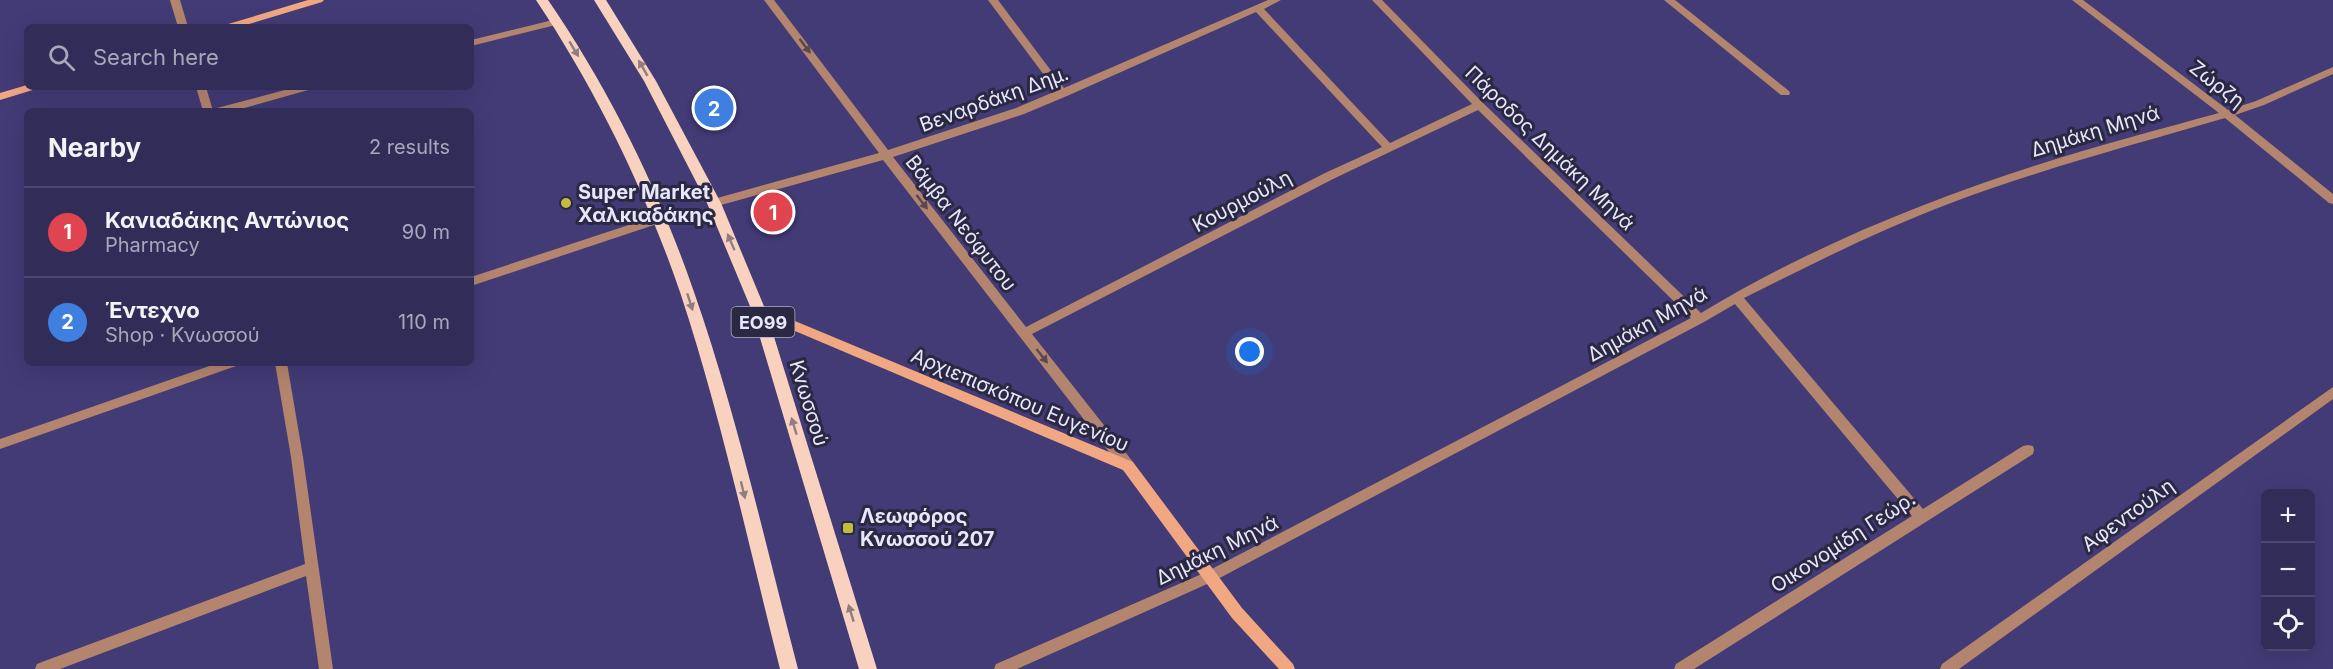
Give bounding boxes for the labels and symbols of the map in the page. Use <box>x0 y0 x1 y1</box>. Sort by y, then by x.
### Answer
one-way arrow <box>798 39 810 54</box>
one-way arrow <box>569 41 580 57</box>
street label: Ζώρζη <box>2185 55 2249 113</box>
one-way arrow <box>637 60 648 76</box>
street label: Βεναρδάκη Δημ. <box>916 61 1072 137</box>
street label: Πάροδος Δημάκη Μηνά <box>1460 61 1640 235</box>
pin: 2 <box>694 86 734 130</box>
street label: Δημάκη Μηνά <box>2028 100 2162 162</box>
street label: Βάμβα Νεόφυτου <box>901 150 1021 296</box>
street label: Κουρμούλη <box>1188 165 1296 237</box>
place label: Super Market Χαλκιαδάκης <box>578 180 713 227</box>
pin: 1 <box>754 190 792 234</box>
one-way arrow <box>915 194 928 210</box>
marker: Super Market Χαλκιαδάκης <box>559 196 573 210</box>
one-way arrow <box>726 233 735 251</box>
street label: Δημάκη Μηνά <box>1583 281 1711 367</box>
one-way arrow <box>686 293 695 311</box>
road number: ΕΟ99 <box>732 307 795 337</box>
your location <box>1235 337 1264 366</box>
street label: Αρχιεπισκόπου Ευγενίου <box>908 343 1132 457</box>
one-way arrow <box>1035 348 1047 363</box>
street label: Κνωσσού <box>785 357 833 449</box>
one-way arrow <box>789 417 798 435</box>
street label: Αφεντούλη <box>2077 474 2179 556</box>
one-way arrow <box>739 480 749 499</box>
street label: Οικονομίδη Γεώρ. <box>1766 486 1920 598</box>
place label: Λεωφόρος Κνωσσού 207 <box>860 504 994 551</box>
street label: Δημάκη Μηνά <box>1152 510 1282 590</box>
marker: Λεωφόρος Κνωσσού 207 <box>841 521 855 535</box>
one-way arrow <box>846 604 855 622</box>

